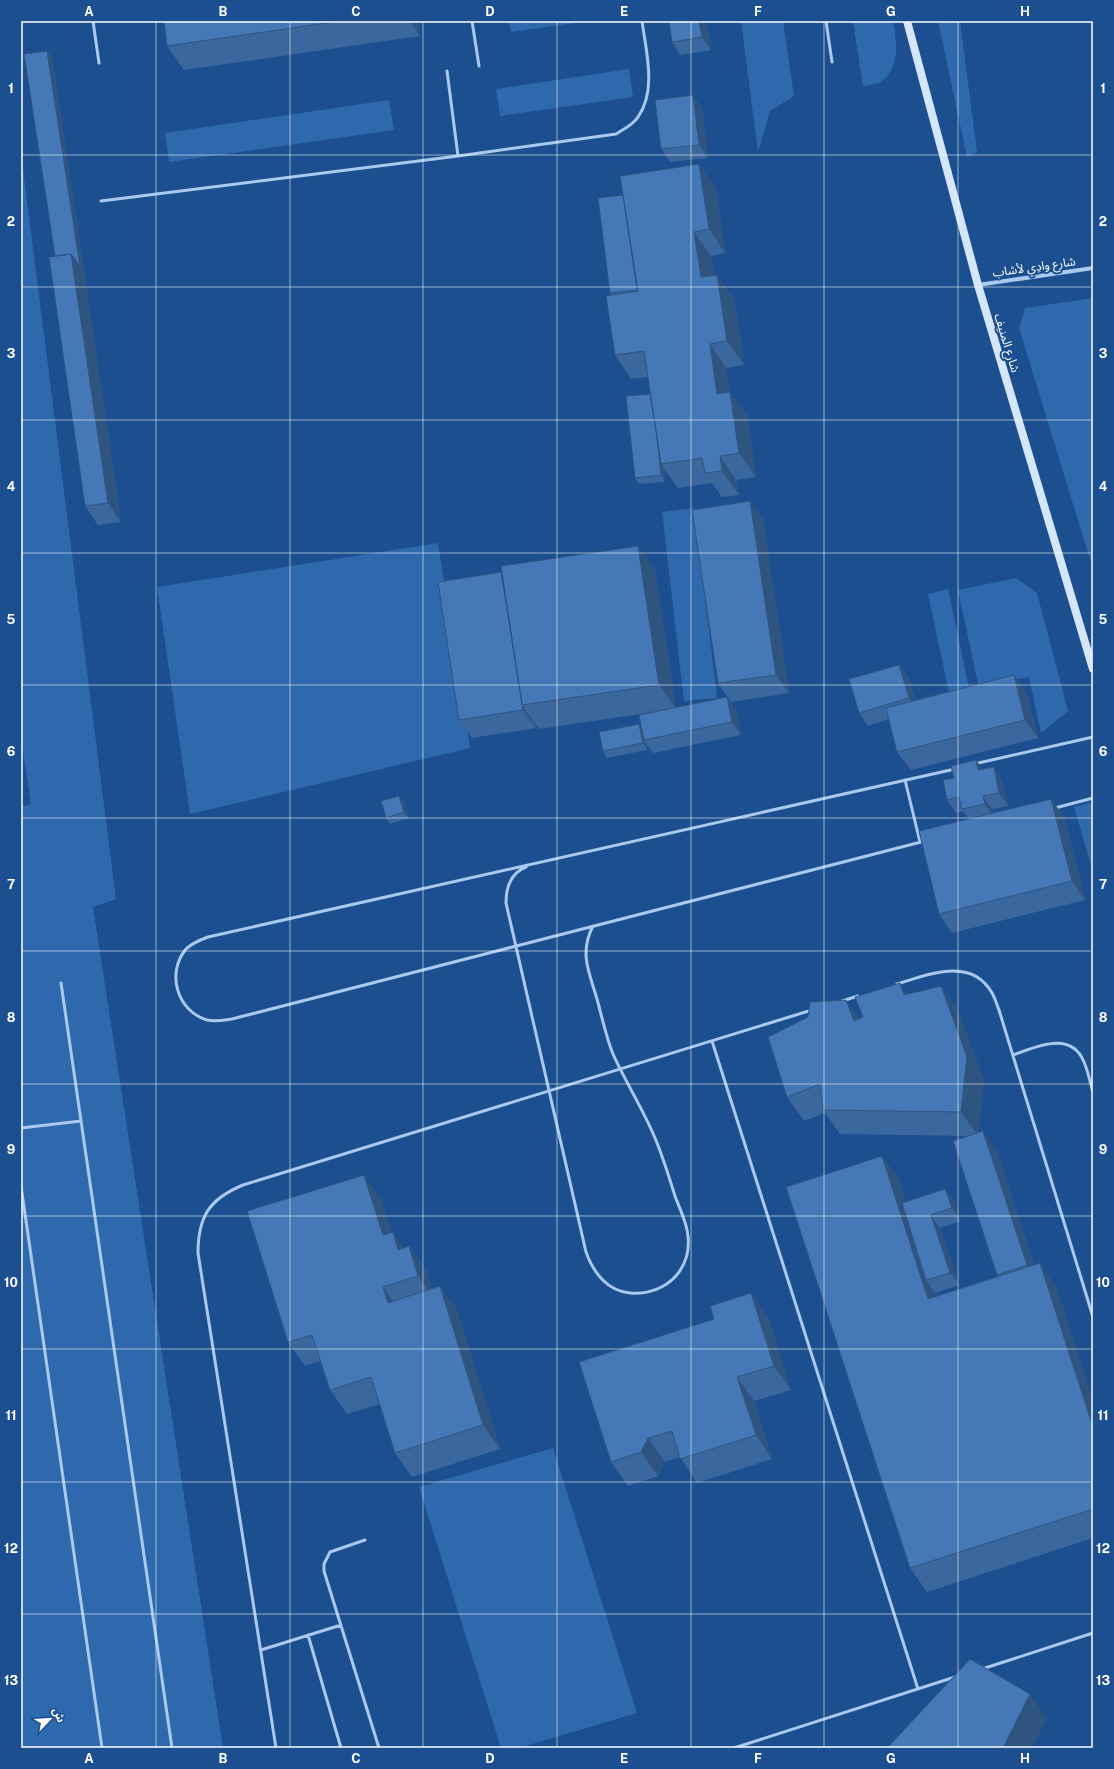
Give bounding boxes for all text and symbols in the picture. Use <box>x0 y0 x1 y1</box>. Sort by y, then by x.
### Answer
text: A <box>84 4 94 19</box>
text: B <box>219 4 228 19</box>
text: C <box>351 4 361 19</box>
text: D <box>485 4 495 19</box>
text: E <box>620 4 628 19</box>
text: F <box>754 4 762 19</box>
text: G <box>886 4 896 19</box>
text: H <box>1020 4 1030 19</box>
text: 1 <box>8 81 14 96</box>
text: 1 <box>1100 81 1106 96</box>
text: 2 <box>7 214 15 229</box>
text: 2 <box>1099 214 1107 229</box>
street label: شارع وادِي لأشاب <box>991 254 1077 283</box>
street label: شارع المنيف <box>989 312 1023 375</box>
text: 3 <box>7 346 16 361</box>
text: 3 <box>1099 346 1108 361</box>
text: 4 <box>7 479 16 494</box>
text: 4 <box>1099 479 1108 494</box>
text: 5 <box>7 612 16 627</box>
text: 5 <box>1099 612 1108 627</box>
text: 6 <box>7 744 16 759</box>
text: 6 <box>1099 744 1108 759</box>
text: 7 <box>7 877 15 892</box>
text: 7 <box>1099 877 1107 892</box>
text: 8 <box>7 1010 16 1025</box>
text: 8 <box>1099 1010 1108 1025</box>
text: 9 <box>7 1142 15 1157</box>
text: 9 <box>1099 1142 1107 1157</box>
text: 10 <box>4 1275 18 1290</box>
text: 10 <box>1096 1275 1110 1290</box>
text: 11 <box>5 1408 17 1423</box>
text: 11 <box>1097 1408 1109 1423</box>
text: 12 <box>4 1541 18 1556</box>
text: 12 <box>1096 1541 1110 1556</box>
text: 13 <box>4 1673 18 1688</box>
text: 13 <box>1096 1673 1110 1688</box>
north arrow <box>30 1699 70 1739</box>
text: ش <box>50 1705 68 1725</box>
text: A <box>84 1751 94 1766</box>
text: B <box>219 1751 228 1766</box>
text: C <box>351 1751 361 1766</box>
text: D <box>485 1751 495 1766</box>
text: E <box>620 1751 628 1766</box>
text: F <box>754 1751 762 1766</box>
text: G <box>886 1751 896 1766</box>
text: H <box>1020 1751 1030 1766</box>

